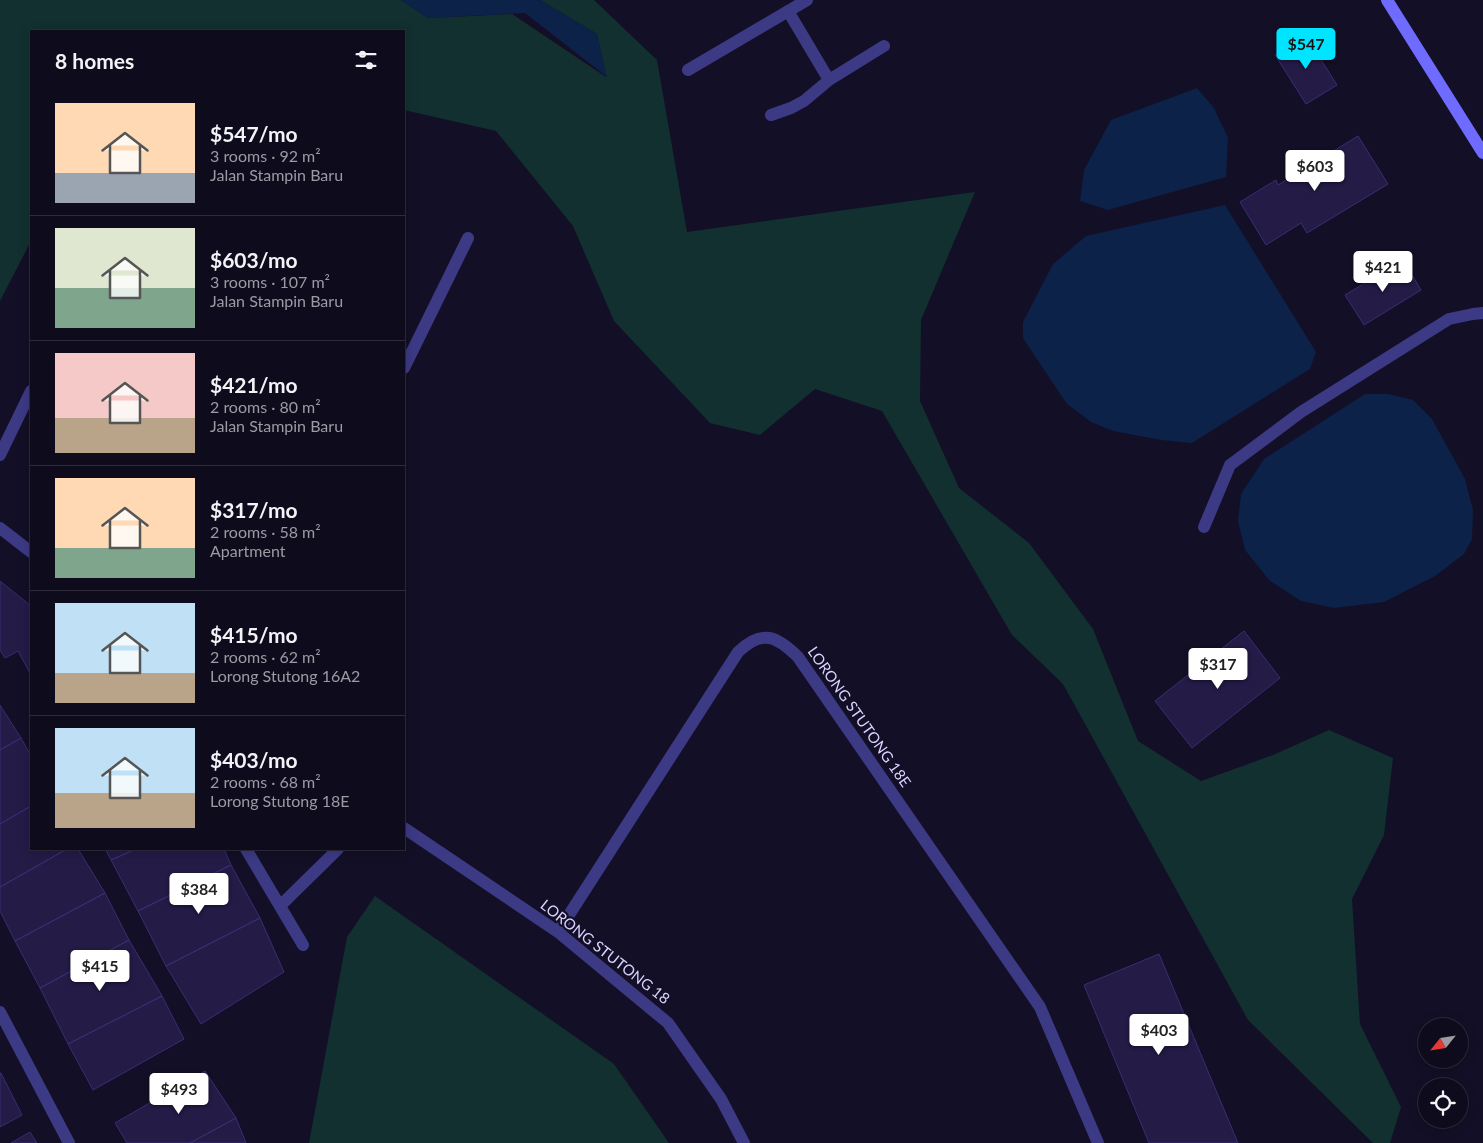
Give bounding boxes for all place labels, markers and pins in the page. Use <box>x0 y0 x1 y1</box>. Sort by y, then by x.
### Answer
pin: $547 <box>1276 28 1336 70</box>
pin: $603 <box>1285 150 1345 192</box>
pin: $421 <box>1353 250 1413 293</box>
pin: $317 <box>1188 648 1248 690</box>
pin: $384 <box>169 872 229 915</box>
pin: $415 <box>70 950 130 992</box>
pin: $403 <box>1129 1014 1189 1056</box>
pin: $493 <box>149 1072 209 1115</box>

